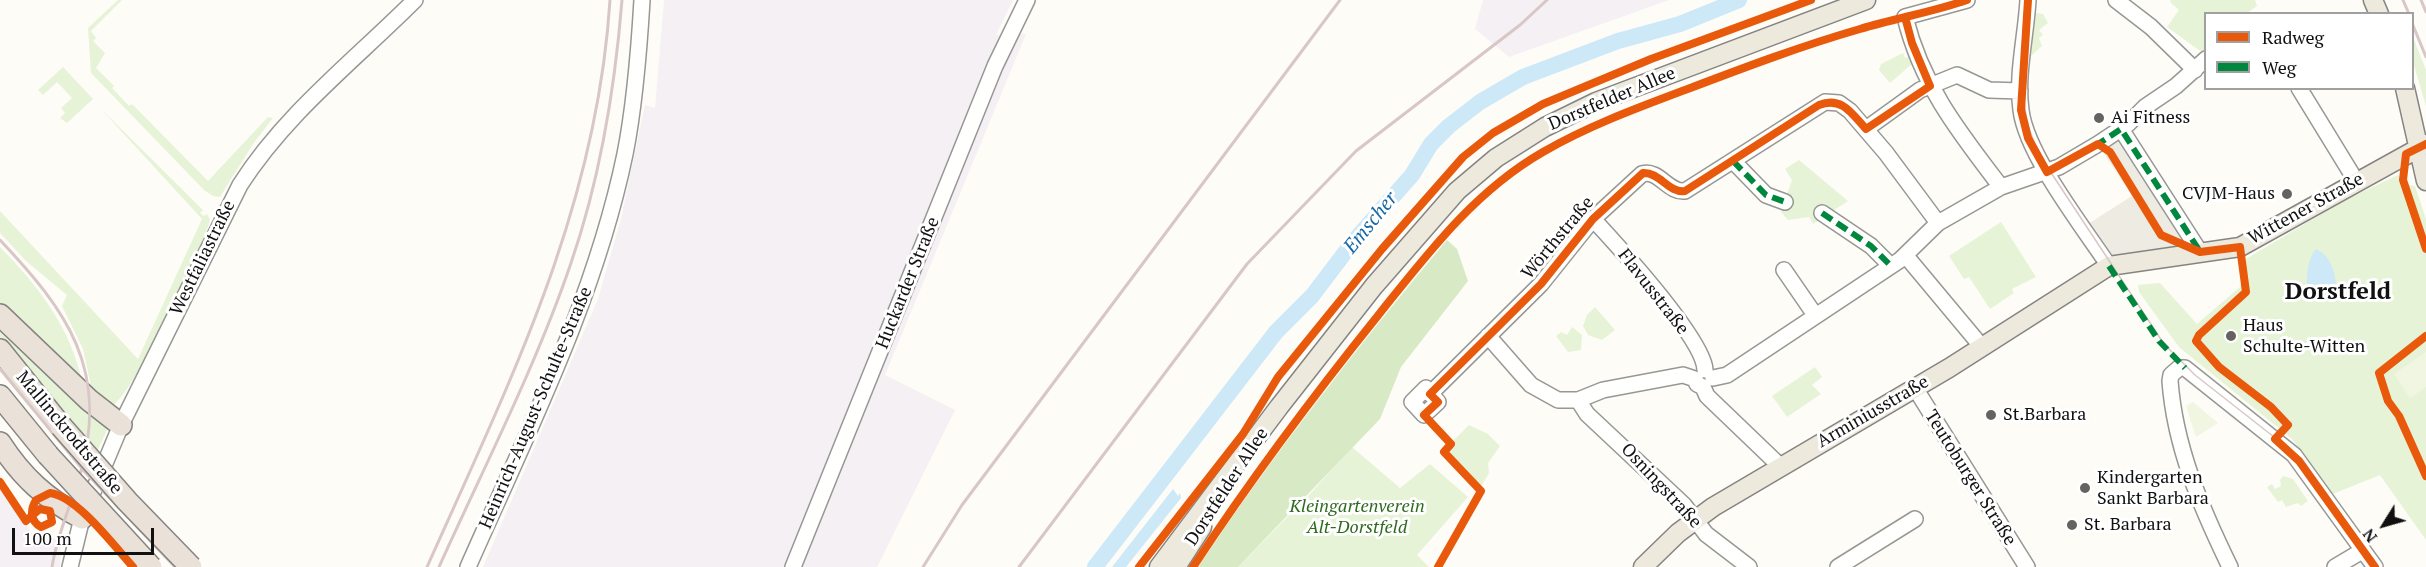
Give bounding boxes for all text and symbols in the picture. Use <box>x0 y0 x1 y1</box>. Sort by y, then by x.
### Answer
legend <box>2204 12 2414 90</box>
text: Radweg <box>2262 25 2324 49</box>
text: Weg <box>2262 55 2296 79</box>
street label: Dorstfelder Allee <box>1545 62 1679 136</box>
place label: Ai Fitness <box>2111 107 2190 129</box>
marker: Ai Fitness <box>2092 111 2106 125</box>
street label: Wittener Straße <box>2245 168 2367 250</box>
place label: CVJM-Haus <box>2182 183 2275 205</box>
water label: Emscher <box>1339 187 1403 259</box>
marker: CVJM-Haus <box>2280 187 2294 201</box>
street label: Wörthstraße <box>1517 192 1599 284</box>
street label: Westfaliastraße <box>166 197 240 319</box>
street label: Huckarder Straße <box>872 214 944 352</box>
street label: Flavusstraße <box>1613 245 1693 339</box>
district label: Dorstfeld <box>2285 278 2391 306</box>
street label: Heinrich-August-Schulte-Straße <box>475 284 597 532</box>
place label: Haus Schulte-Witten <box>2243 315 2365 358</box>
marker: Haus Schulte-Witten <box>2224 329 2238 343</box>
street label: Mallinckrodtstraße <box>11 367 127 499</box>
street label: Arminiusstraße <box>1813 371 1933 453</box>
place label: St.Barbara <box>2003 404 2086 426</box>
street label: Teutoburger Straße <box>1920 406 2020 550</box>
marker: St.Barbara <box>1984 408 1998 422</box>
street label: Dorstfelder Allee <box>1181 424 1273 550</box>
street label: Osningstraße <box>1616 439 1706 533</box>
place label: Kindergarten Sankt Barbara <box>2097 467 2209 510</box>
marker: Kindergarten Sankt Barbara <box>2078 481 2092 495</box>
north arrow <box>2354 495 2414 555</box>
park label: Kleingartenverein Alt-Dorstfeld <box>1289 496 1425 538</box>
place label: St. Barbara <box>2084 514 2172 536</box>
scale bar <box>15 516 158 554</box>
marker: St. Barbara <box>2065 518 2079 532</box>
text: N <box>2357 524 2382 547</box>
text: 100 m <box>23 526 72 550</box>

